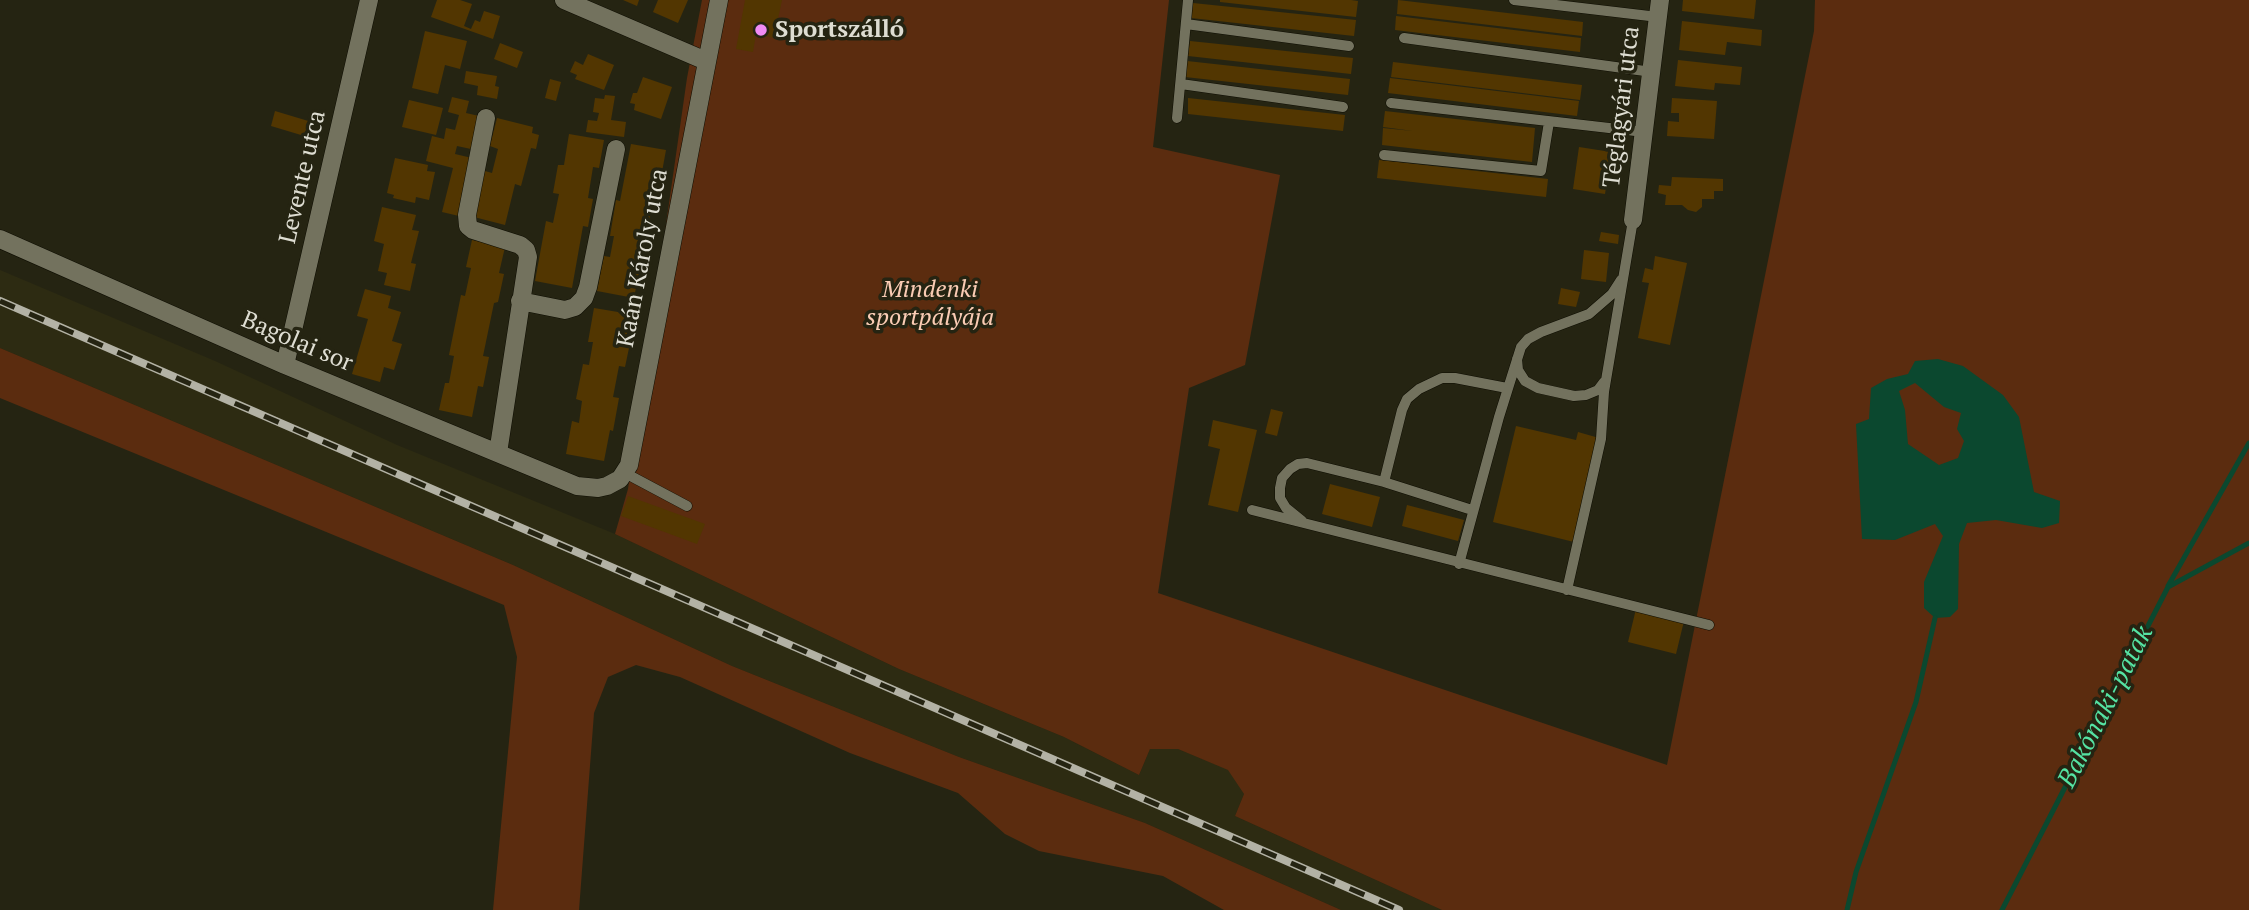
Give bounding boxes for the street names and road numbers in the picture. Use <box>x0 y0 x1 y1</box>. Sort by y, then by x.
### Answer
street label: Téglagyári utca <box>1598 25 1646 189</box>
street label: Levente utca <box>274 108 332 246</box>
street label: Kaán Károly utca <box>612 166 674 350</box>
street label: Bagolai sor <box>237 306 357 378</box>

